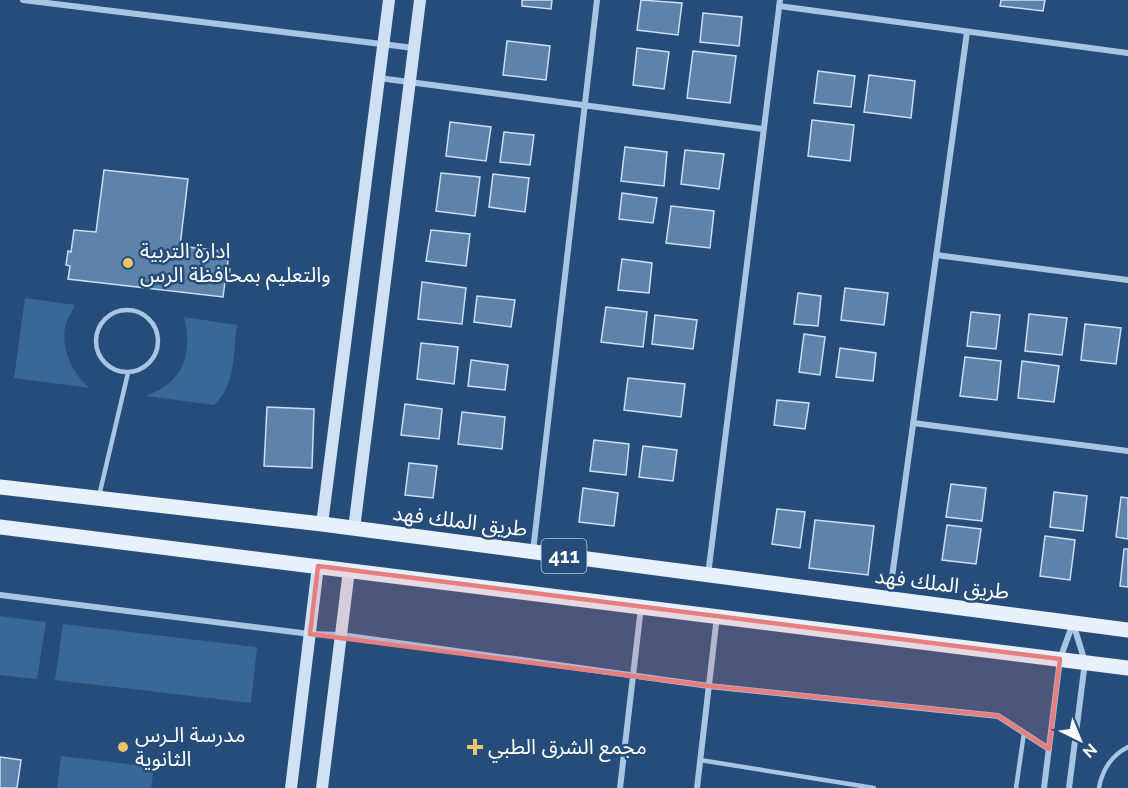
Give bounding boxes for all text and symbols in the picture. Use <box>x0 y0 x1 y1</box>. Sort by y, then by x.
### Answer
place label: ادارة التربية والتعليم بمحافظة الرس <box>140 238 331 290</box>
marker: ادارة التربية والتعليم بمحافظة الرس <box>121 256 135 270</box>
street label: طريق الملك فهد <box>391 500 529 542</box>
road number: 411 <box>542 539 586 573</box>
street label: طريق الملك فهد <box>873 563 1011 605</box>
north arrow <box>1050 710 1110 770</box>
place label: مدرسة الـرس الثانوية <box>135 722 246 771</box>
place label: مجمع الشرق الطبي <box>488 734 647 763</box>
marker: مجمع الشرق الطبي <box>466 738 484 756</box>
text: N <box>1079 739 1101 762</box>
marker: مدرسة الـرس الثانوية <box>116 740 130 754</box>

